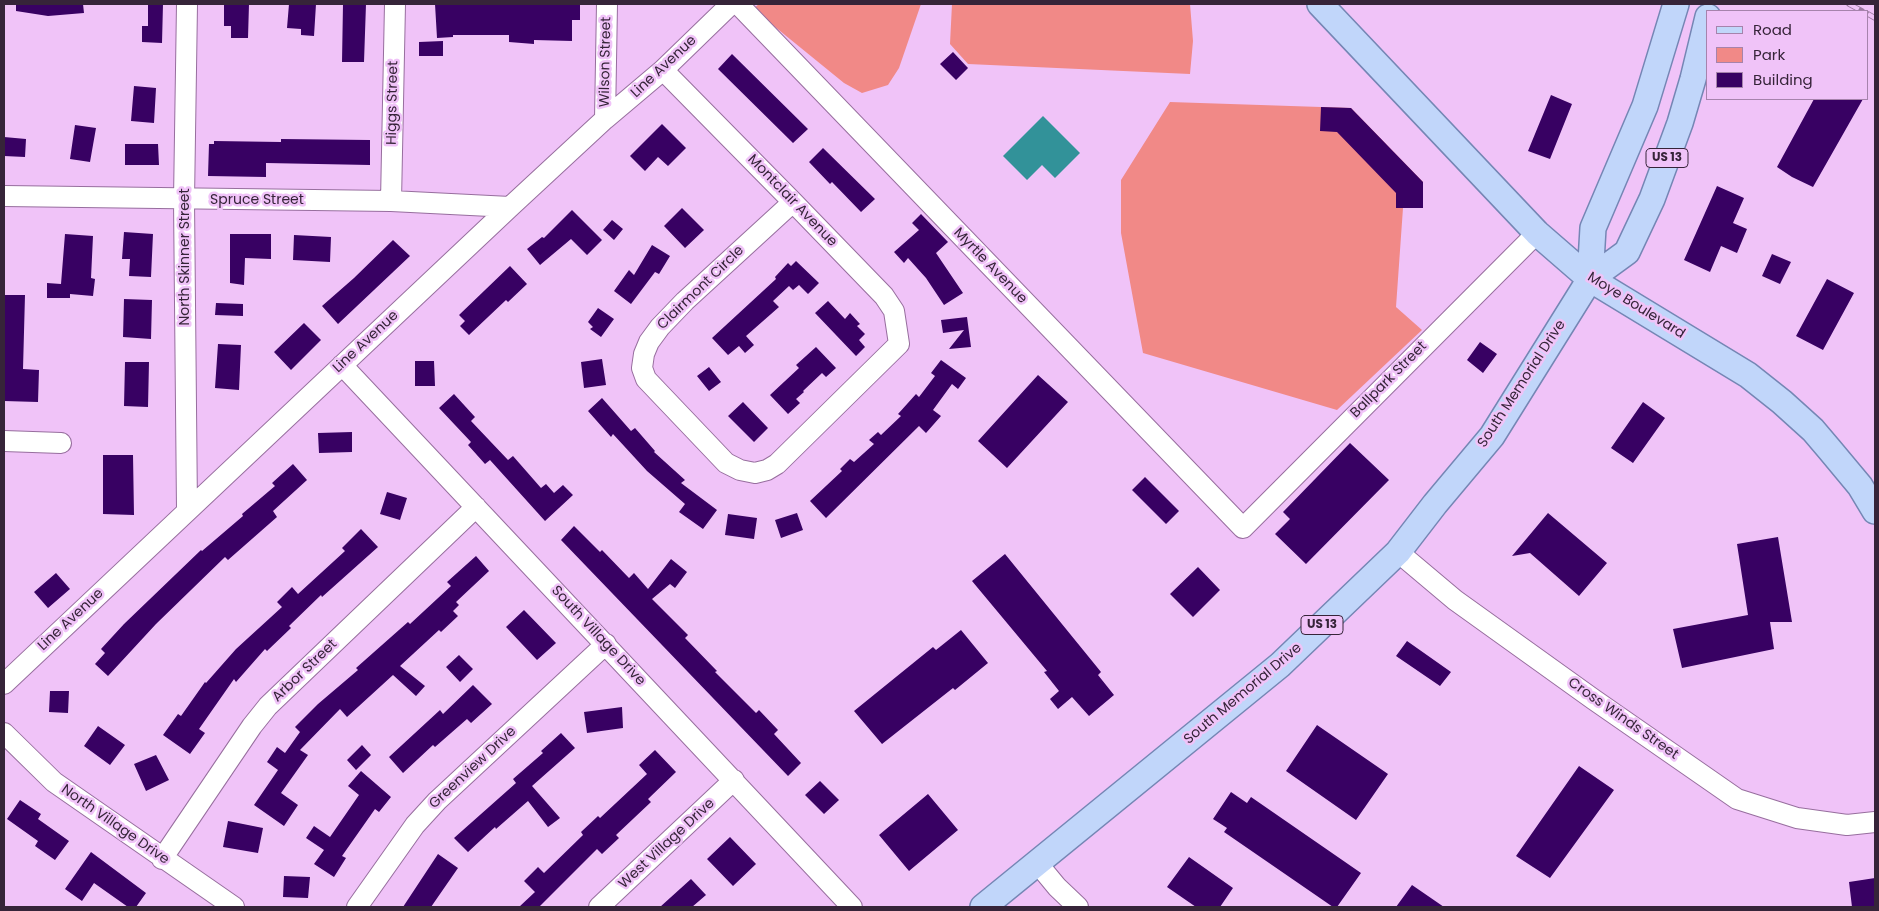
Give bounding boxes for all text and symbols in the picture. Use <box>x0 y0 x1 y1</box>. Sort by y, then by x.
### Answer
legend <box>1706 10 1869 100</box>
street label: Wilson Street <box>597 17 615 107</box>
text: Road <box>1753 19 1792 40</box>
street label: Line Avenue <box>628 32 700 102</box>
text: Park <box>1753 44 1785 65</box>
street label: Higgs Street <box>384 61 402 145</box>
text: Building <box>1753 69 1813 90</box>
road number: US 13 <box>1646 148 1688 168</box>
street label: Montclair Avenue <box>744 151 840 251</box>
street label: North Skinner Street <box>177 188 193 326</box>
street label: Spruce Street <box>210 192 304 208</box>
street label: Myrtle Avenue <box>950 225 1030 307</box>
street label: Clairmont Circle <box>654 242 748 334</box>
street label: Moye Boulevard <box>1584 269 1688 343</box>
street label: Line Avenue <box>330 307 402 377</box>
street label: South Memorial Drive <box>1475 317 1569 451</box>
street label: Ballpark Street <box>1347 338 1431 422</box>
street label: South Village Drive <box>547 583 649 689</box>
street label: Line Avenue <box>35 585 107 655</box>
road number: US 13 <box>1301 616 1343 634</box>
street label: Arbor Street <box>269 636 341 706</box>
street label: South Memorial Drive <box>1181 640 1305 748</box>
street label: Cross Winds Street <box>1565 675 1681 763</box>
street label: Greenview Drive <box>426 723 520 813</box>
street label: North Village Drive <box>58 781 172 869</box>
street label: West Village Drive <box>616 795 718 893</box>

